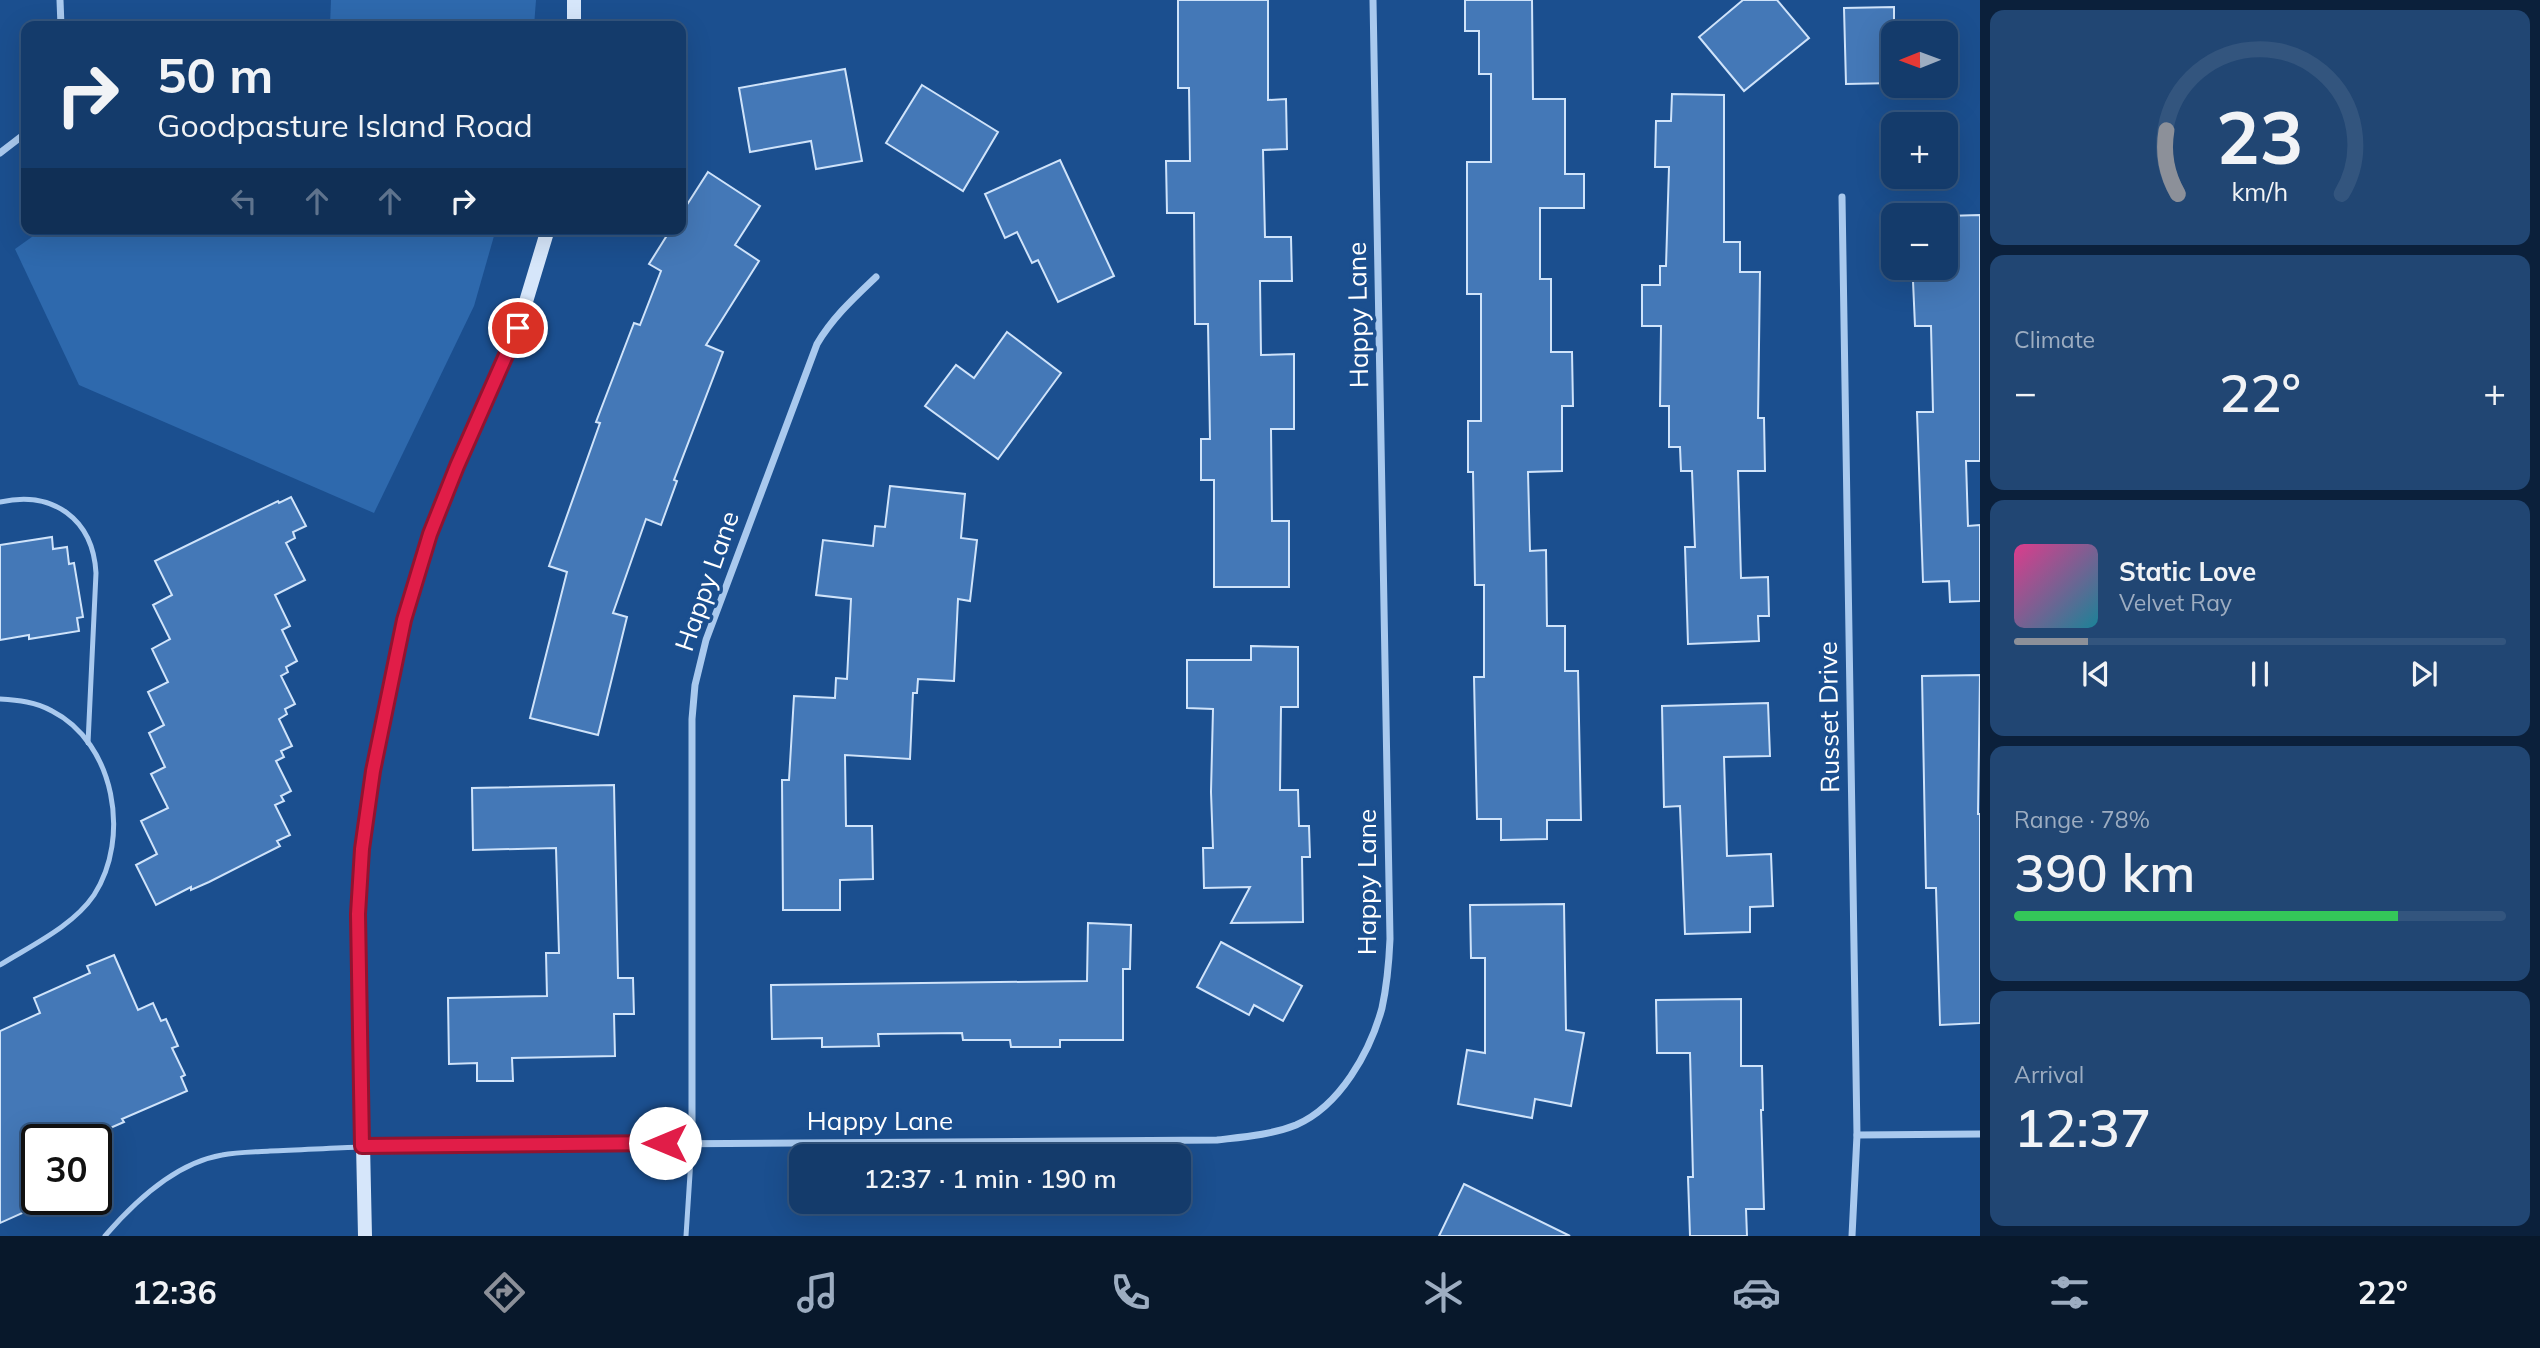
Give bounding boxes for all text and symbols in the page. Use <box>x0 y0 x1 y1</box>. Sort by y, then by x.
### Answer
north arrow <box>1881 21 1958 98</box>
map controls <box>1881 21 1958 280</box>
text: 50 m <box>157 44 273 105</box>
icon: right <box>42 49 133 140</box>
text: 23 <box>2216 91 2304 182</box>
text: Goodpasture Island Road <box>157 105 533 145</box>
button: + <box>1881 112 1958 189</box>
text: km/h <box>2232 175 2288 206</box>
icon: left <box>225 182 263 220</box>
icon: ahead <box>298 182 336 220</box>
icon: ahead <box>371 182 409 220</box>
icon: right <box>444 182 482 220</box>
button: − <box>1881 203 1958 280</box>
street label: Happy Lane <box>1340 242 1375 388</box>
pin <box>488 298 548 358</box>
icon: arrive <box>499 309 537 347</box>
text: Climate <box>2014 325 2095 354</box>
text: 22° <box>2219 360 2301 425</box>
text: − <box>2014 368 2037 416</box>
text: + <box>2483 368 2506 416</box>
street label: Happy Lane <box>667 506 746 655</box>
text: Static Love <box>2119 555 2256 588</box>
text: Velvet Ray <box>2119 588 2232 617</box>
street label: Russet Drive <box>1811 641 1846 793</box>
icon: previous <box>2077 655 2115 693</box>
icon: pause <box>2241 655 2279 693</box>
icon: next <box>2405 655 2443 693</box>
text: Range · 78% <box>2014 805 2150 834</box>
street label: Happy Lane <box>1350 809 1383 955</box>
text: 390 km <box>2014 840 2195 905</box>
text: Arrival <box>2014 1060 2084 1089</box>
text: 12:37 <box>2014 1095 2151 1160</box>
street label: Happy Lane <box>807 1104 953 1137</box>
position arrow <box>628 1106 702 1180</box>
speed limit sign: 30 <box>21 1124 112 1215</box>
text: 12:37 · 1 min · 190 m <box>863 1162 1117 1195</box>
icon: directions <box>480 1268 529 1317</box>
icon: music <box>793 1268 842 1317</box>
icon: phone <box>1106 1268 1155 1317</box>
icon: climate <box>1419 1268 1468 1317</box>
icon: car <box>1732 1268 1781 1317</box>
icon: filters <box>2045 1268 2094 1317</box>
text: 12:36 <box>132 1272 217 1312</box>
text: 22° <box>2357 1272 2408 1312</box>

